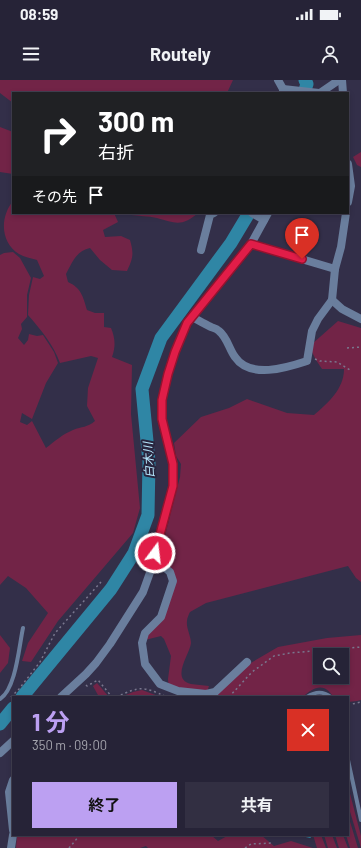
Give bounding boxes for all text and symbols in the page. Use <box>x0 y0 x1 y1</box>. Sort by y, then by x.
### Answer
text: 08:59 <box>20 5 58 23</box>
icon: menu <box>20 43 42 65</box>
text: Routely <box>150 43 211 65</box>
icon: person <box>319 43 341 65</box>
text: 300 m <box>98 104 174 138</box>
icon: right <box>32 108 84 160</box>
text: 右折 <box>98 141 134 163</box>
icon: arrive <box>85 184 107 206</box>
text: その先 <box>32 187 77 205</box>
pin <box>285 218 319 259</box>
icon: arrive <box>291 224 313 246</box>
water label: 白木川 <box>140 440 156 478</box>
position arrow <box>134 532 176 574</box>
map controls <box>313 648 349 684</box>
button: search <box>313 648 349 684</box>
text: 1 分 <box>32 707 69 736</box>
button: close <box>287 709 329 751</box>
text: 350 m · 09:00 <box>32 737 107 753</box>
button: 終了 <box>32 782 177 828</box>
button: 共有 <box>185 782 329 828</box>

